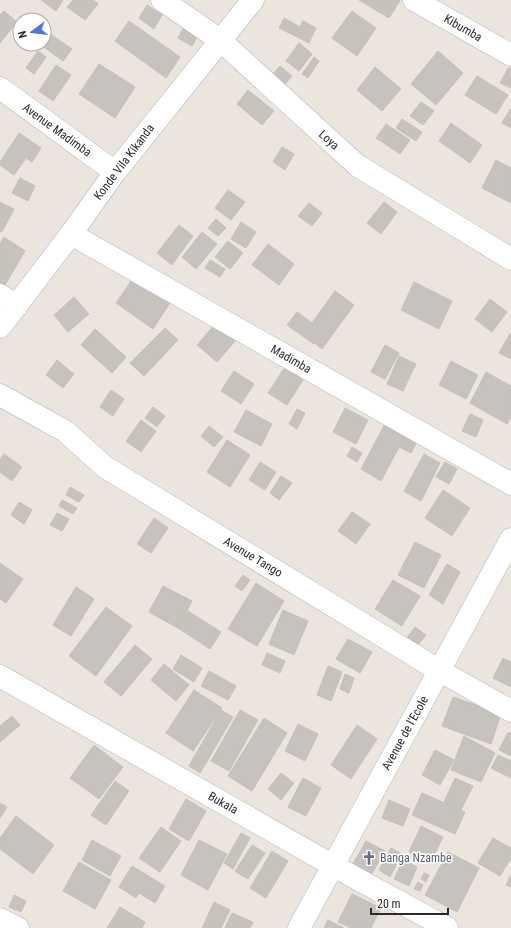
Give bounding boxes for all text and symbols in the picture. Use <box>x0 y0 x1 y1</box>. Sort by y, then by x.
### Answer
north arrow <box>12 12 52 52</box>
street label: Kibumba <box>441 12 485 45</box>
text: N <box>16 29 30 39</box>
street label: Avenue Madimba <box>20 100 94 160</box>
street label: Konde Vila Kikanda <box>91 121 157 203</box>
street label: Loya <box>316 127 342 153</box>
street label: Madimba <box>268 342 314 376</box>
street label: Avenue Tango <box>221 534 285 580</box>
street label: Avenue de l'Ecole <box>379 693 431 772</box>
street label: Bukala <box>206 789 241 817</box>
church icon: Banga Nzambe <box>361 850 377 866</box>
place label: Banga Nzambe <box>380 851 452 865</box>
scale bar <box>371 890 448 916</box>
text: 20 m <box>377 897 401 911</box>

